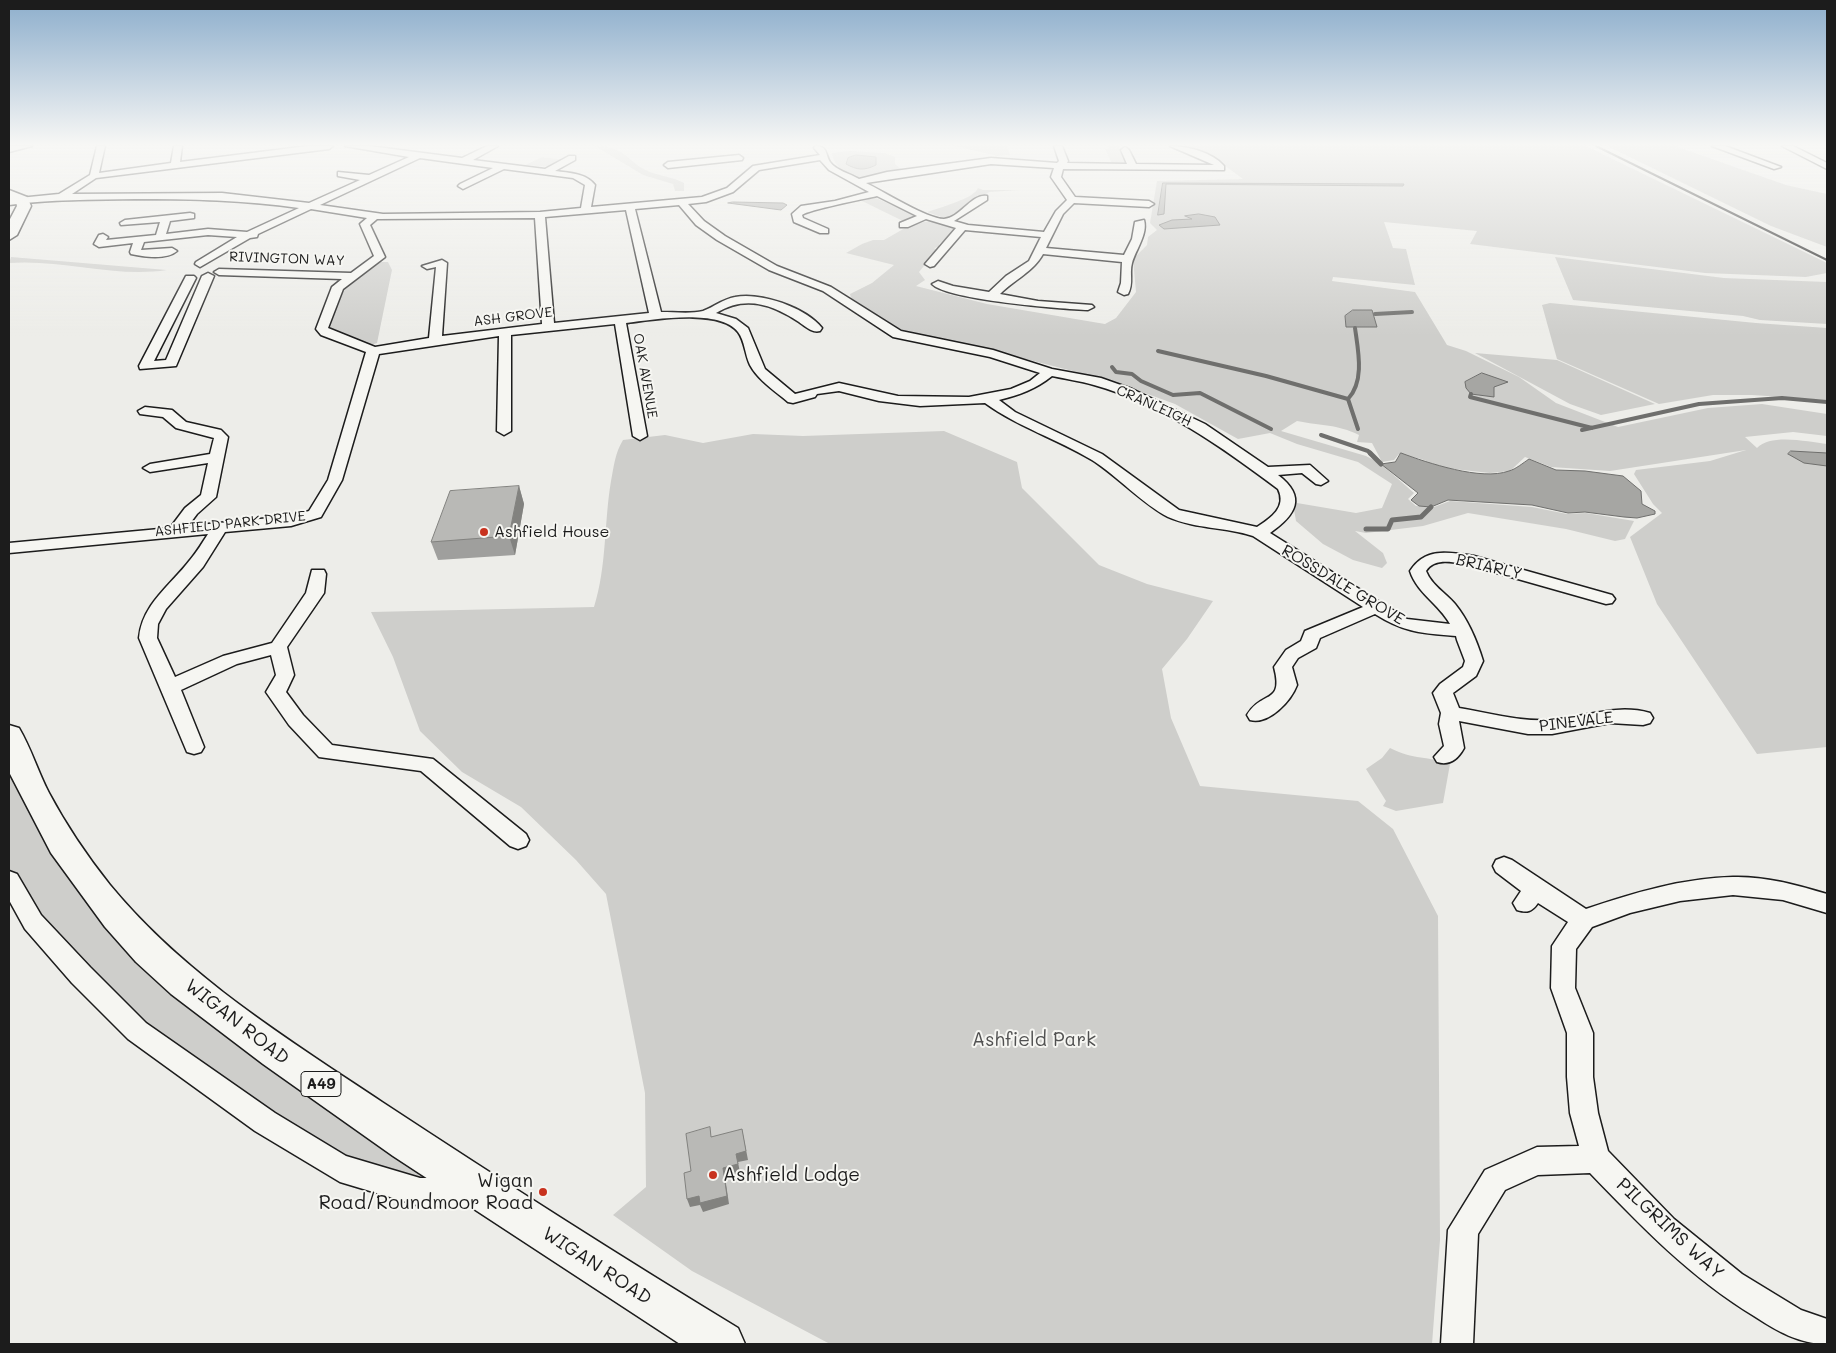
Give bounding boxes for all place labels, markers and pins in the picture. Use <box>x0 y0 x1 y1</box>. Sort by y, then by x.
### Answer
place label: Ashfield House <box>494 522 610 542</box>
marker: Ashfield House <box>478 526 490 538</box>
place label: Ashfield Lodge <box>723 1164 860 1186</box>
marker: Ashfield Lodge <box>707 1169 719 1181</box>
place label: Wigan Road/Roundmoor Road <box>319 1170 533 1214</box>
marker: Wigan Road/Roundmoor Road <box>537 1186 549 1198</box>

